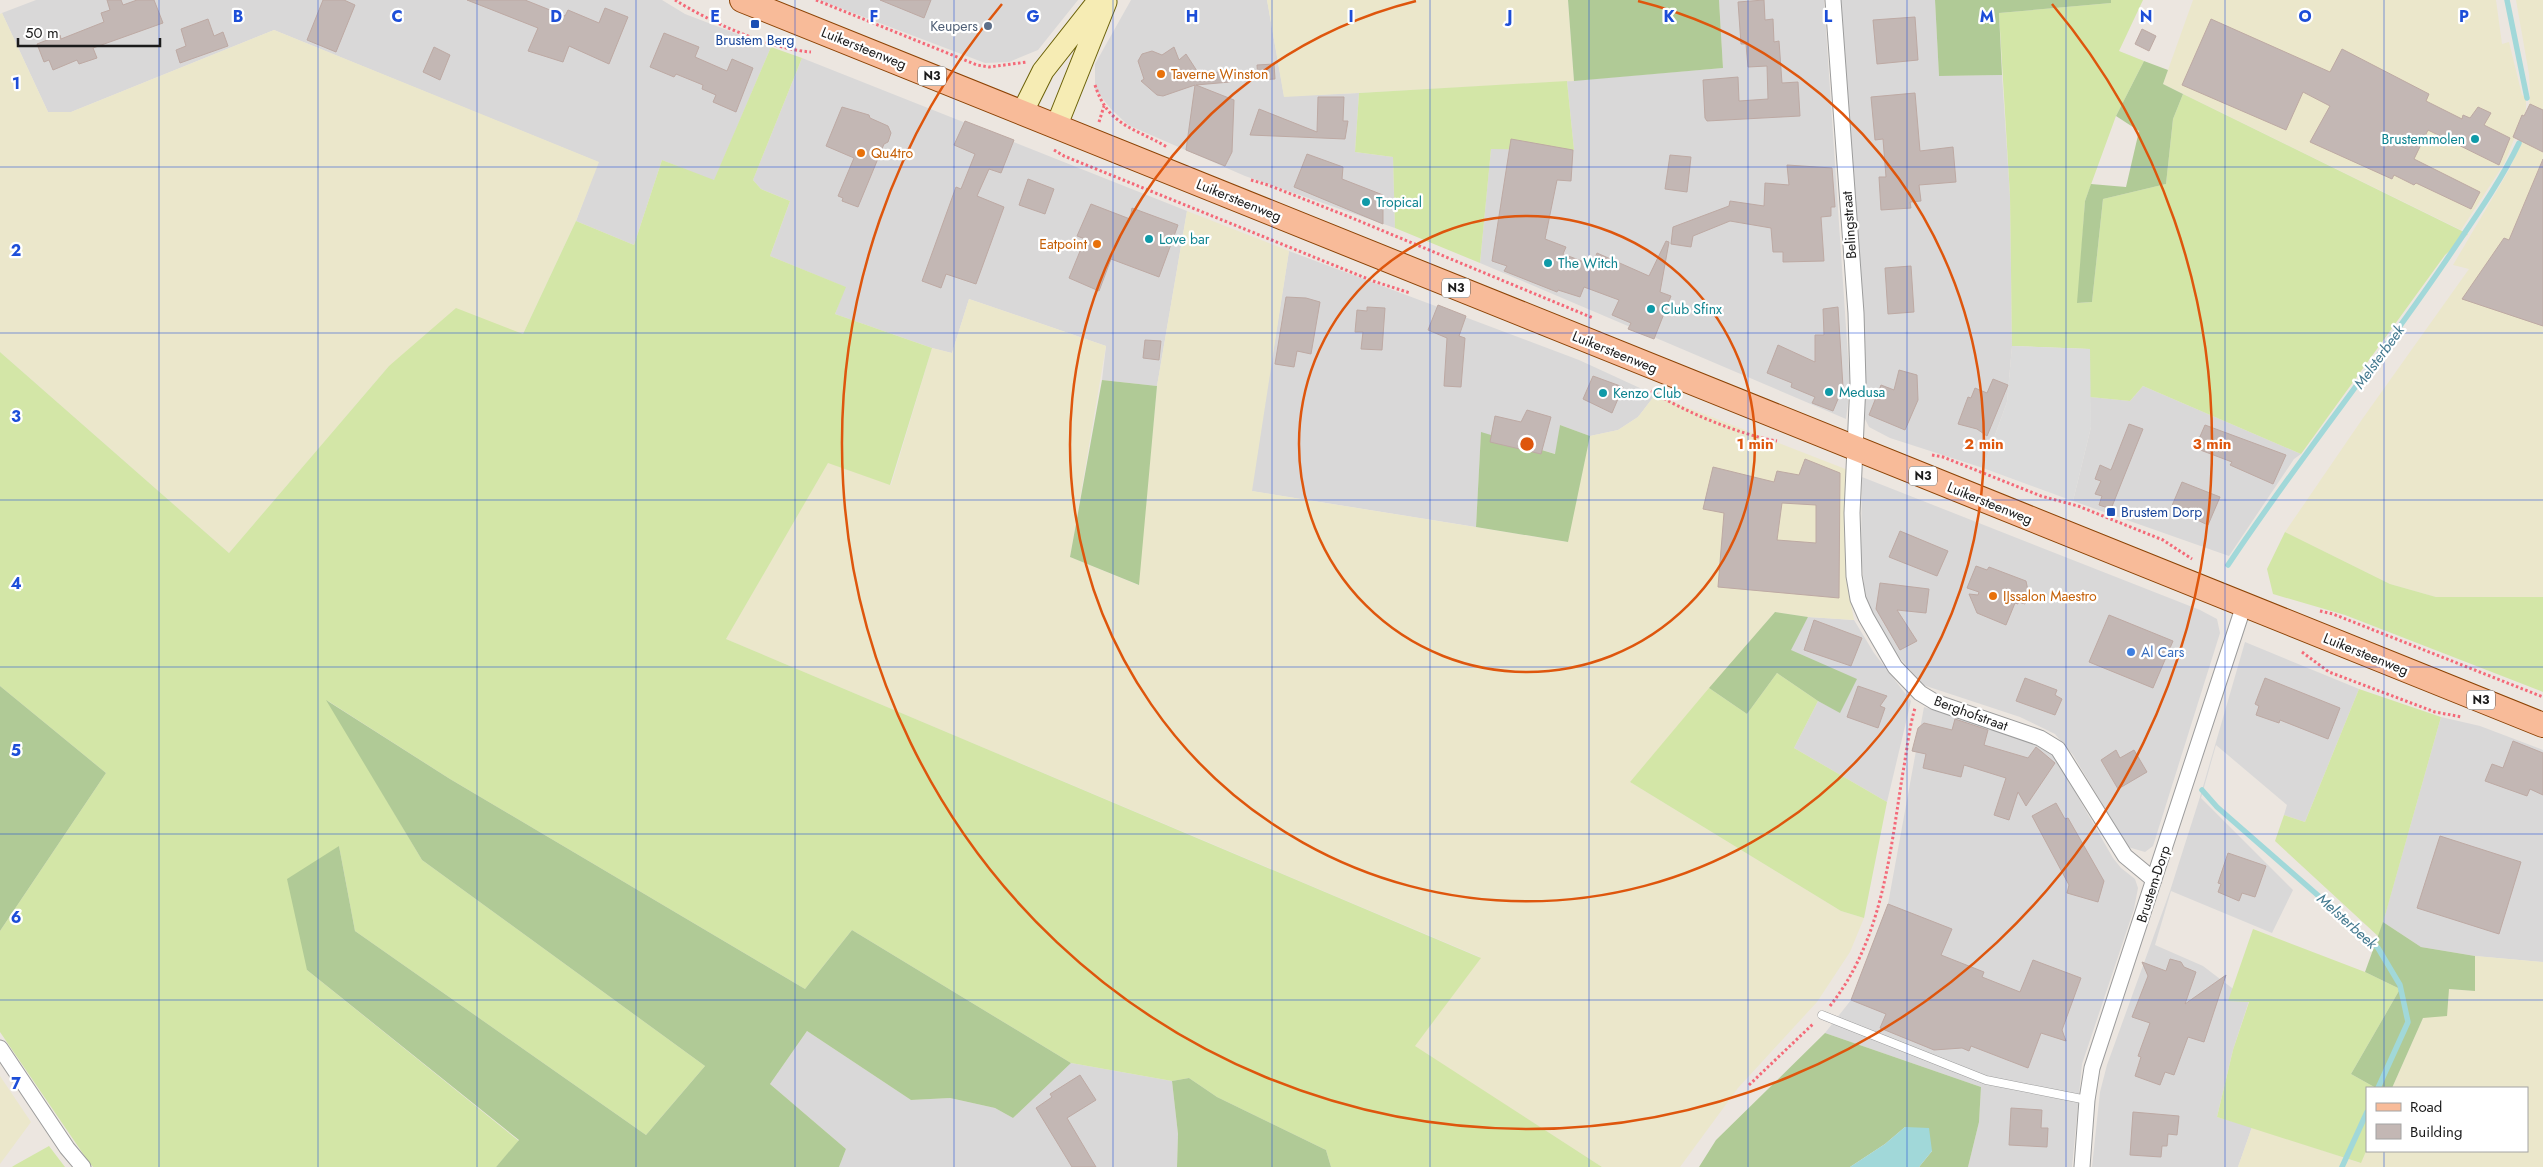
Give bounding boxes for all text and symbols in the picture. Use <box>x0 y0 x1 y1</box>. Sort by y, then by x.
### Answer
text: B <box>233 5 243 28</box>
text: C <box>391 5 403 28</box>
text: D <box>550 5 562 28</box>
text: E <box>710 5 720 28</box>
text: F <box>870 5 878 28</box>
text: G <box>1026 5 1040 28</box>
text: H <box>1186 5 1198 28</box>
text: I <box>1348 5 1354 28</box>
text: J <box>1504 5 1513 28</box>
text: K <box>1663 5 1675 28</box>
text: L <box>1824 5 1833 28</box>
text: M <box>1980 5 1994 28</box>
text: N <box>2140 5 2152 28</box>
text: O <box>2298 5 2312 28</box>
text: P <box>2459 5 2469 28</box>
scale bar <box>18 15 160 47</box>
place label: Keupers <box>930 16 978 36</box>
marker: Brustem Berg <box>749 18 761 30</box>
marker: Keupers <box>982 20 994 32</box>
text: 50 m <box>25 22 59 44</box>
street label: Luikersteenweg <box>818 22 910 74</box>
place label: Brustem Berg <box>716 30 794 50</box>
place label: Taverne Winston <box>1171 64 1268 84</box>
road number: N3 <box>918 66 946 85</box>
marker: Taverne Winston <box>1155 68 1167 80</box>
text: 1 <box>12 72 20 95</box>
place label: Brustemmolen <box>2382 129 2465 149</box>
marker: Brustemmolen <box>2469 133 2481 145</box>
place label: Qu4tro <box>871 143 914 163</box>
marker: Qu4tro <box>855 147 867 159</box>
street label: Luikersteenweg <box>1193 174 1285 226</box>
street label: Belingstraat <box>1837 190 1861 260</box>
place label: Tropical <box>1376 192 1422 212</box>
marker: Tropical <box>1360 196 1372 208</box>
place label: Love bar <box>1159 229 1210 249</box>
marker: Love bar <box>1143 233 1155 245</box>
place label: Eatpoint <box>1039 234 1088 254</box>
marker: Eatpoint <box>1091 238 1103 250</box>
text: 2 <box>11 239 21 262</box>
place label: The Witch <box>1558 253 1618 273</box>
marker: The Witch <box>1542 257 1554 269</box>
road number: N3 <box>1442 278 1470 298</box>
place label: Club Sfinx <box>1661 299 1722 319</box>
marker: Club Sfinx <box>1645 303 1657 315</box>
water label: Melsterbeek <box>2348 320 2410 393</box>
street label: Luikersteenweg <box>1569 326 1661 378</box>
place label: Medusa <box>1839 382 1885 402</box>
place label: Kenzo Club <box>1613 383 1681 403</box>
marker: Medusa <box>1823 386 1835 398</box>
marker: Kenzo Club <box>1597 387 1609 399</box>
text: 3 <box>11 405 21 428</box>
text: 1 min <box>1736 433 1774 455</box>
text: 2 min <box>1964 433 2004 455</box>
text: 3 min <box>2193 433 2231 455</box>
centre of rings <box>1518 435 1536 453</box>
road number: N3 <box>1909 466 1937 486</box>
street label: Luikersteenweg <box>1944 477 2036 529</box>
place label: Brustem Dorp <box>2121 502 2202 522</box>
marker: Brustem Dorp <box>2105 506 2117 518</box>
text: 4 <box>10 572 22 595</box>
place label: IJssalon Maestro <box>2003 586 2097 606</box>
marker: IJssalon Maestro <box>1987 590 1999 602</box>
street label: Luikersteenweg <box>2320 628 2412 680</box>
place label: Al Cars <box>2141 642 2185 662</box>
marker: Al Cars <box>2125 646 2137 658</box>
street label: Berghofstraat <box>1931 690 2011 736</box>
road number: N3 <box>2467 690 2495 710</box>
text: 5 <box>11 739 21 762</box>
street label: Brustem-Dorp <box>2131 843 2175 925</box>
water label: Melsterbeek <box>2312 888 2382 954</box>
text: 6 <box>11 906 21 929</box>
text: 7 <box>11 1072 21 1095</box>
legend <box>2366 1087 2528 1152</box>
text: Road <box>2410 1096 2442 1118</box>
text: Building <box>2410 1121 2462 1143</box>

